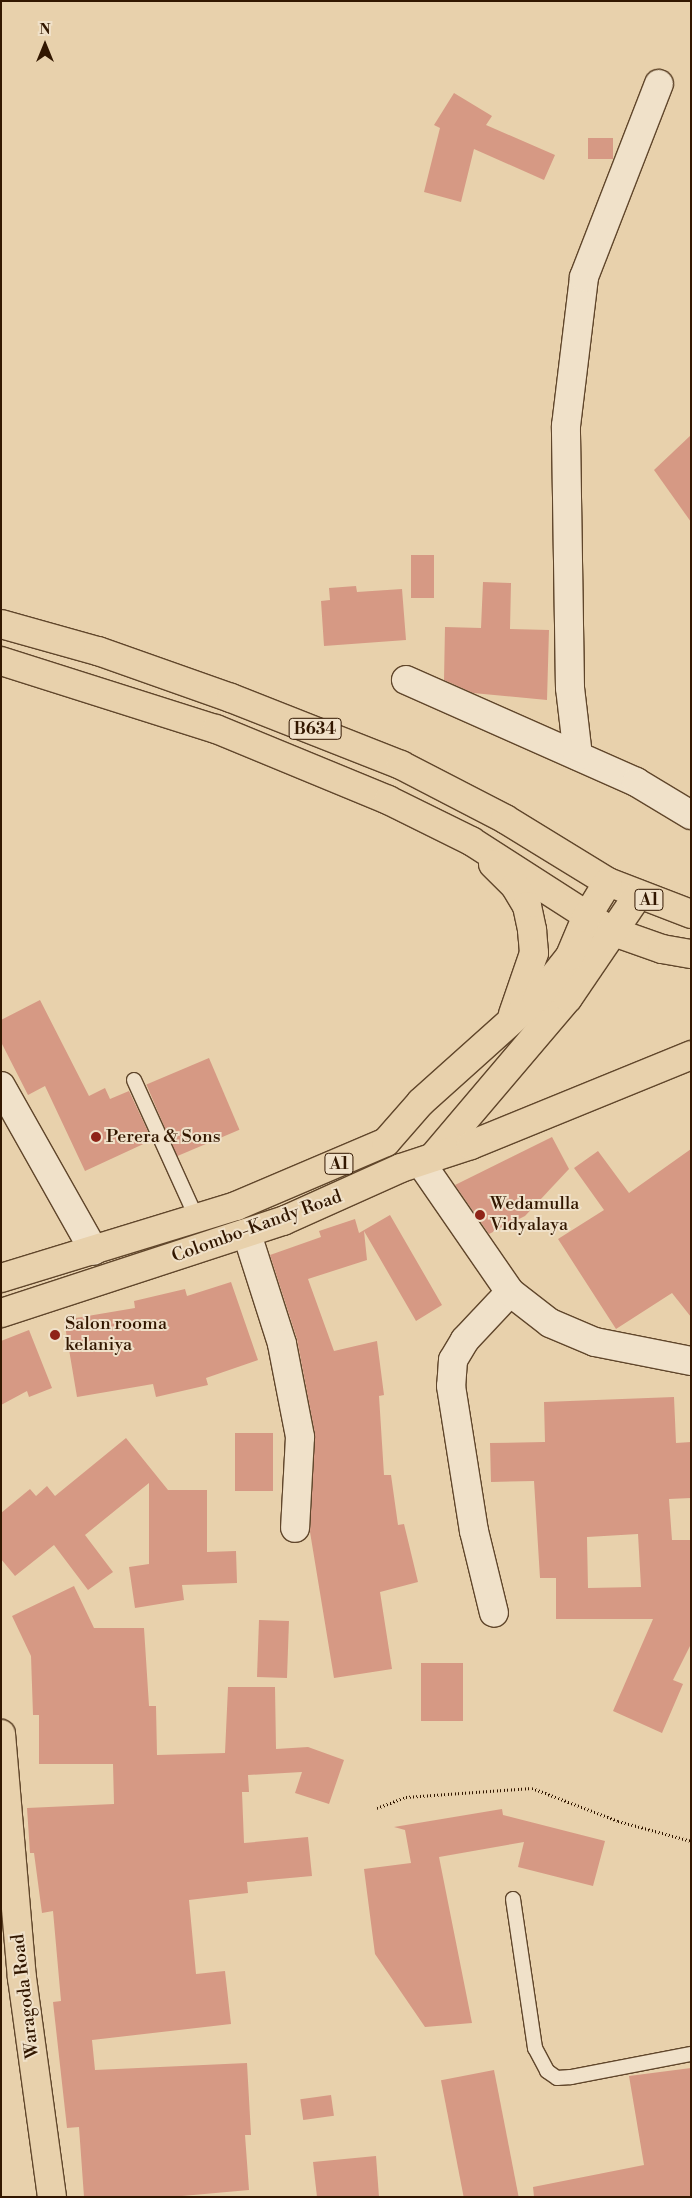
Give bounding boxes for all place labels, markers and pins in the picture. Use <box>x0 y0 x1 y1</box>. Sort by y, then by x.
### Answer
place label: Perera & Sons <box>106 1126 221 1148</box>
marker: Perera & Sons <box>90 1131 102 1143</box>
place label: Wedamulla Vidyalaya <box>490 1194 579 1236</box>
marker: Wedamulla Vidyalaya <box>474 1209 486 1221</box>
place label: Salon rooma kelaniya <box>65 1314 167 1356</box>
marker: Salon rooma kelaniya <box>49 1329 61 1341</box>

